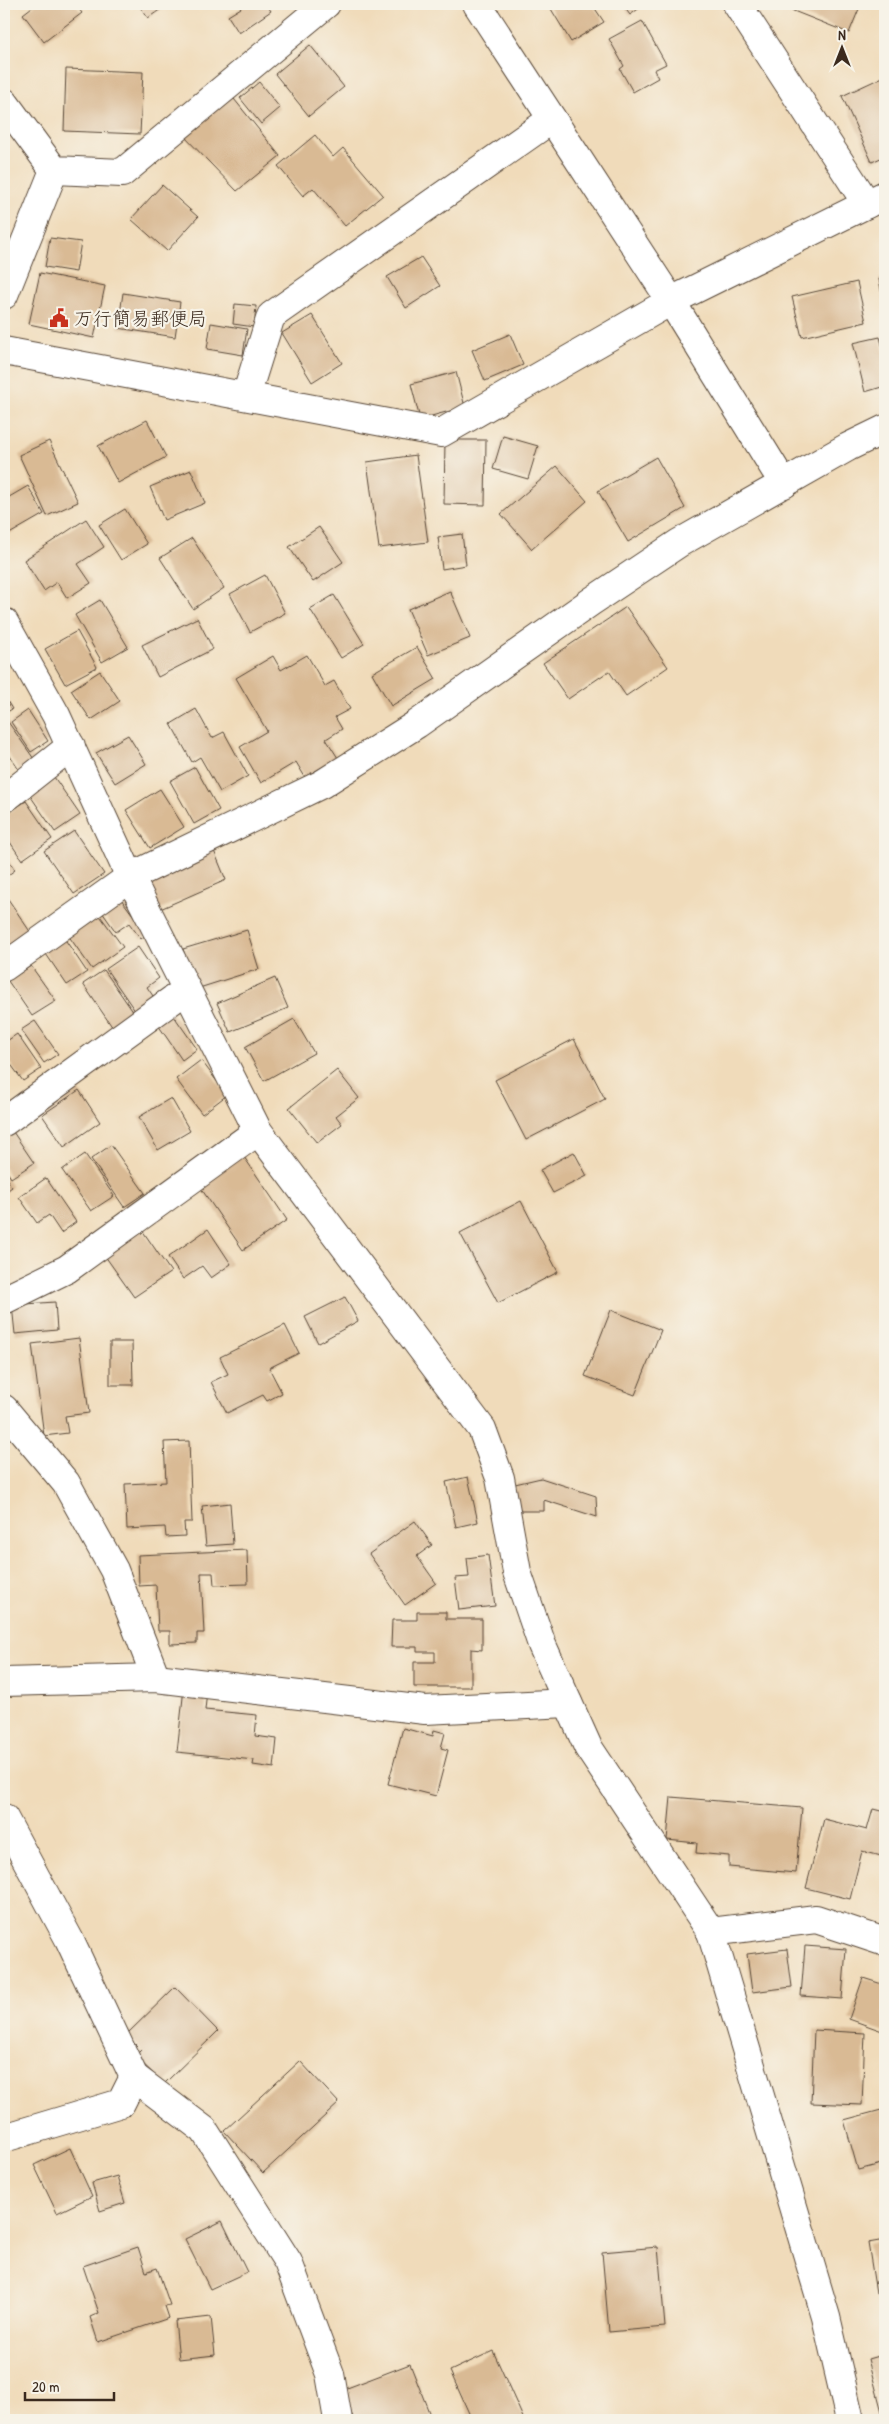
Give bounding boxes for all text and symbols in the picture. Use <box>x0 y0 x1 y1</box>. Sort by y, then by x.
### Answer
north arrow <box>816 22 866 72</box>
text: N <box>838 25 846 44</box>
place label: 万行簡易郵便局 <box>74 305 207 331</box>
public building icon: 万行簡易郵便局 <box>48 307 70 329</box>
scale bar <box>25 2369 114 2401</box>
text: 20 m <box>32 2376 59 2397</box>

